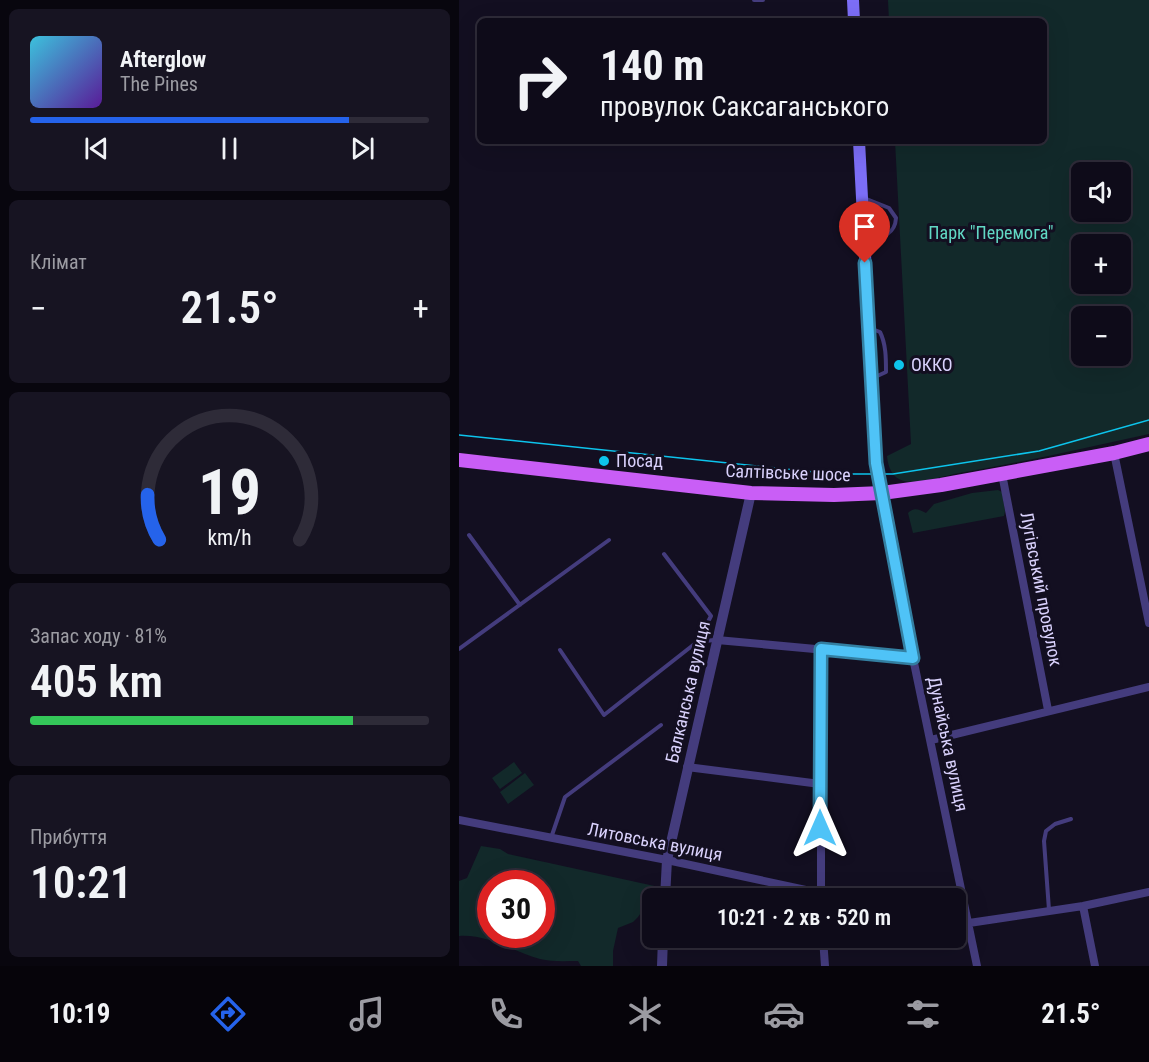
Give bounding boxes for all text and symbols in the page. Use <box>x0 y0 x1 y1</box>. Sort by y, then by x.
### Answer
text: 140 m <box>600 41 705 90</box>
icon: right <box>501 42 579 120</box>
text: Afterglow <box>120 47 206 72</box>
text: The Pines <box>120 72 198 96</box>
text: провулок Саксаганського <box>600 91 889 123</box>
icon: previous <box>80 132 113 165</box>
icon: pause <box>213 132 246 165</box>
icon: next <box>346 132 379 165</box>
map controls <box>1071 162 1131 366</box>
button: sound <box>1071 162 1131 222</box>
pin <box>839 201 890 263</box>
icon: arrive <box>848 210 881 243</box>
park label: Парк "Перемога" <box>928 222 1054 243</box>
button: + <box>1071 234 1131 294</box>
text: Клімат <box>30 250 87 274</box>
text: 21.5° <box>181 281 279 334</box>
text: − <box>30 289 47 328</box>
text: + <box>413 289 429 328</box>
button: − <box>1071 306 1131 366</box>
place label: ОККО <box>911 354 953 375</box>
marker: ОККО <box>892 358 906 372</box>
place label: Посад <box>616 450 663 471</box>
marker: Посад <box>597 454 611 468</box>
text: 19 <box>198 456 261 529</box>
street label: Салтівське шосе <box>725 460 851 485</box>
street label: Лугівський провулок <box>1016 510 1067 668</box>
text: km/h <box>207 525 252 550</box>
street label: Балканська вулиця <box>661 619 714 765</box>
text: Запас ходу · 81% <box>30 624 167 648</box>
text: 405 km <box>30 655 163 708</box>
street label: Дунайська вулиця <box>924 675 973 813</box>
position arrow <box>788 796 852 860</box>
street label: Литовська вулиця <box>586 818 724 865</box>
text: Прибуття <box>30 825 107 849</box>
text: 10:21 <box>30 856 132 909</box>
speed limit sign: 30 <box>477 870 555 948</box>
text: 10:21 · 2 хв · 520 m <box>717 905 891 930</box>
icon: directions <box>207 993 249 1035</box>
icon: music <box>346 993 388 1035</box>
icon: phone <box>485 993 527 1035</box>
icon: climate <box>624 993 666 1035</box>
icon: car <box>763 993 805 1035</box>
icon: filters <box>902 993 944 1035</box>
text: 10:19 <box>48 998 110 1030</box>
text: 21.5° <box>1041 998 1101 1030</box>

